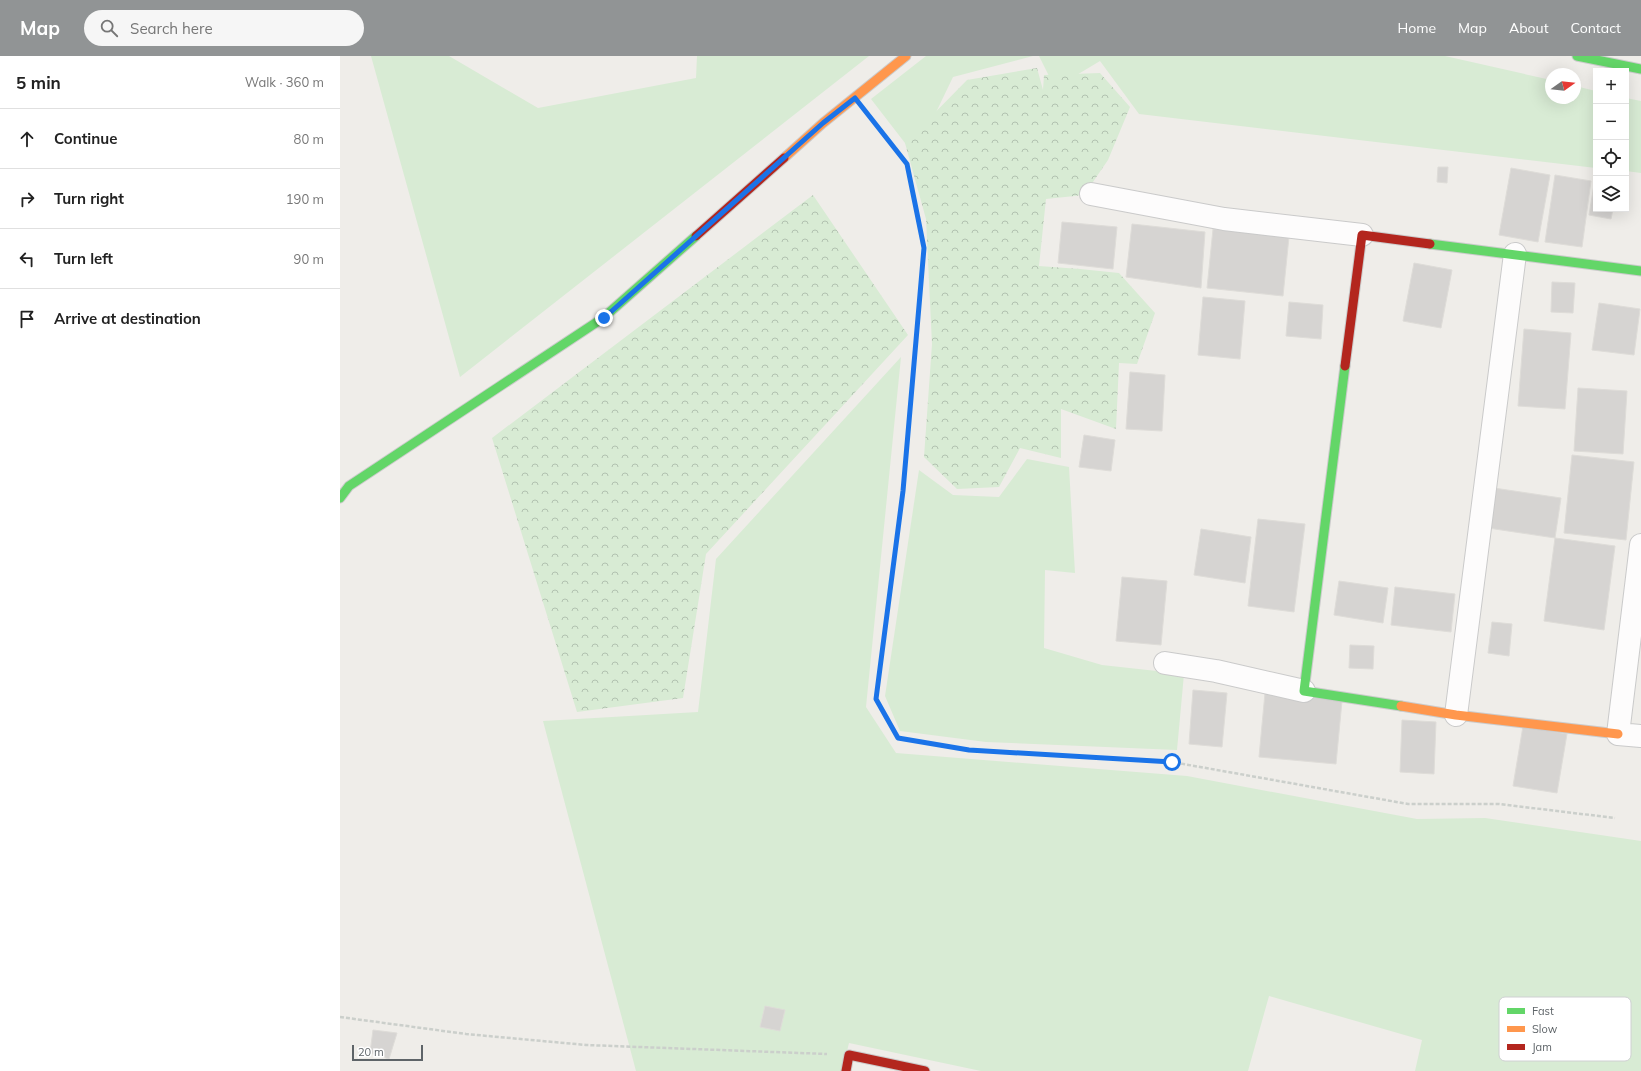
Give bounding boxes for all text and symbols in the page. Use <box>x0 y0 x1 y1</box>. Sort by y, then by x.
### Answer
search box <box>84 10 364 46</box>
text: Map <box>20 16 60 40</box>
icon: search <box>98 17 120 39</box>
text: Search here <box>130 19 213 38</box>
text: Home <box>1397 19 1436 37</box>
text: Map <box>1458 19 1487 37</box>
text: About <box>1509 19 1549 37</box>
text: Contact <box>1571 19 1621 37</box>
north arrow <box>1545 68 1581 104</box>
map controls <box>1593 68 1629 212</box>
button: + <box>1593 68 1629 104</box>
text: 5 min <box>16 72 61 93</box>
text: Walk · 360 m <box>245 74 324 90</box>
button: − <box>1593 104 1629 140</box>
icon: ahead <box>16 128 38 150</box>
text: Continue <box>54 129 117 148</box>
text: 80 m <box>294 131 324 147</box>
button: locate <box>1593 140 1629 176</box>
button: layers <box>1593 176 1629 212</box>
icon: right <box>16 188 38 210</box>
text: Turn right <box>54 189 124 208</box>
text: 190 m <box>286 191 324 207</box>
icon: left <box>16 248 38 270</box>
text: Turn left <box>54 249 113 268</box>
text: 90 m <box>294 251 324 267</box>
icon: arrive <box>16 308 38 330</box>
text: Arrive at destination <box>54 309 201 328</box>
route end <box>595 309 613 327</box>
route start <box>1163 753 1181 771</box>
legend <box>1499 997 1631 1061</box>
text: Fast <box>1532 1004 1554 1018</box>
text: Slow <box>1532 1022 1558 1036</box>
text: Jam <box>1532 1040 1552 1054</box>
scale bar <box>352 1043 423 1062</box>
text: 20 m <box>358 1045 384 1059</box>

